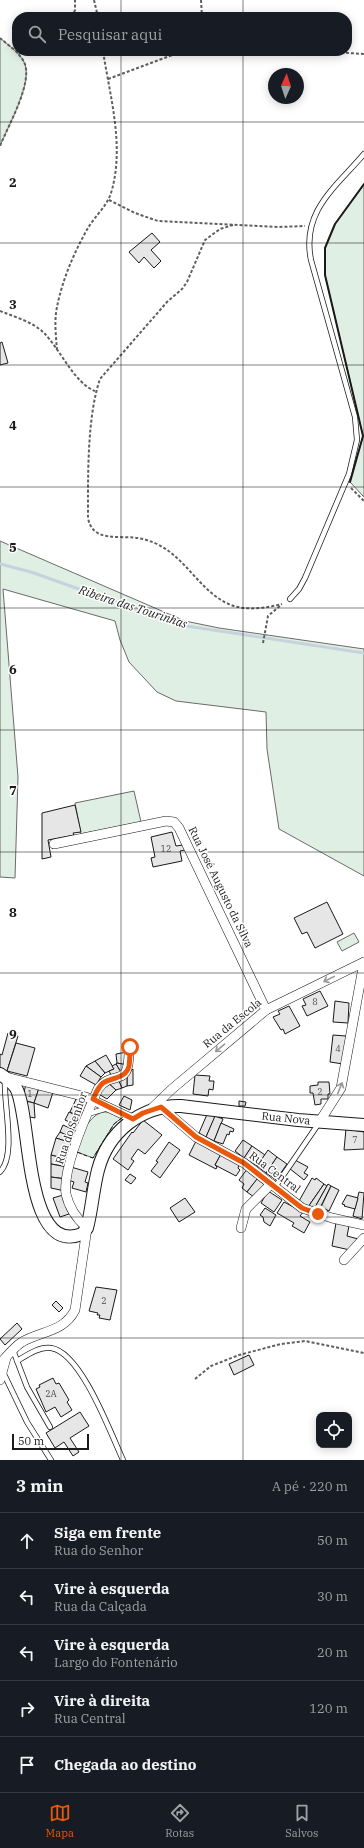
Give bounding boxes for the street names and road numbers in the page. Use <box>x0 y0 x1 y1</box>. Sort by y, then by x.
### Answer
street label: Rua José Augusto da Silva <box>186 824 256 950</box>
street label: Rua da Escola <box>200 995 264 1051</box>
street label: Rua do Senhor <box>52 1090 90 1166</box>
street label: Rua Nova <box>261 1108 311 1128</box>
street label: Rua Central <box>247 1148 303 1196</box>

